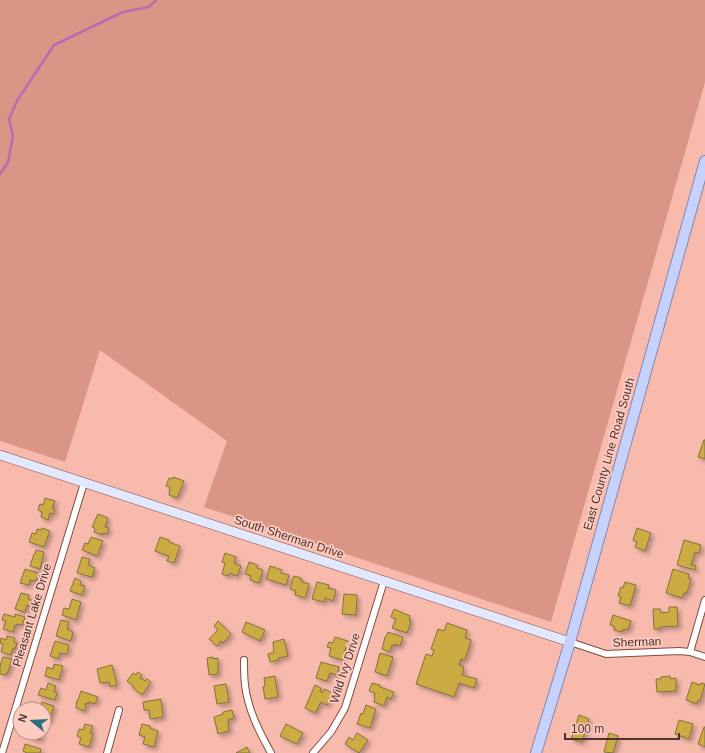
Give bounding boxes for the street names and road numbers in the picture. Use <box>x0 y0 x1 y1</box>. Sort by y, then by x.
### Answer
street label: East County Line Road South <box>580 376 638 532</box>
street label: South Sherman Drive <box>232 513 346 561</box>
street label: Pleasant Lake Drive <box>10 561 54 668</box>
street label: Wild Ivy Drive <box>327 631 363 705</box>
street label: Sherman <box>612 634 662 650</box>

